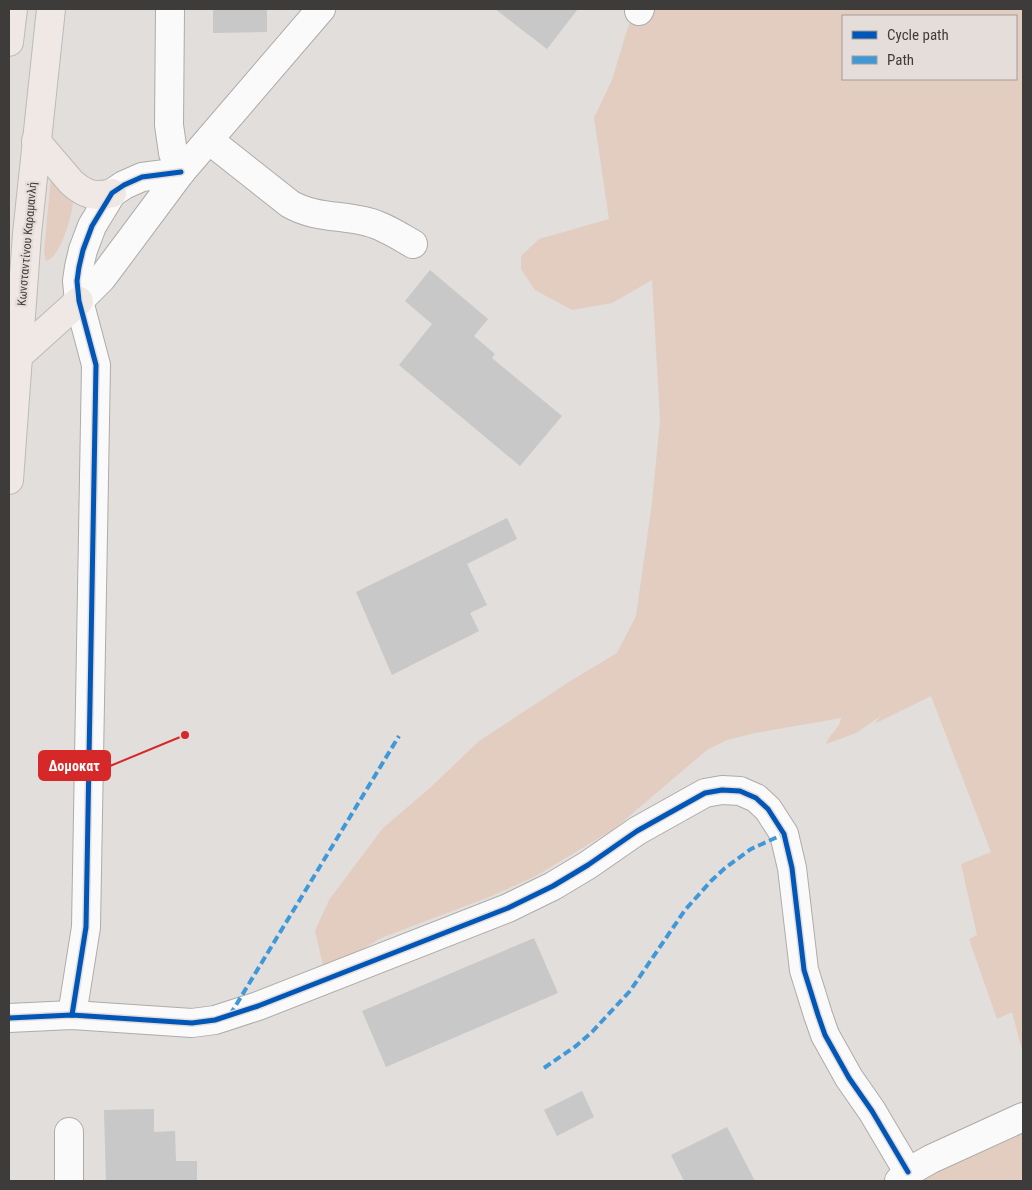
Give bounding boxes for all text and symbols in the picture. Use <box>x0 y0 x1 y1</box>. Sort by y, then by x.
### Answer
legend <box>842 15 1017 80</box>
text: Cycle path <box>887 26 949 44</box>
text: Path <box>887 51 914 69</box>
street label: Κωνσταντίνου Καραμανλή <box>15 181 39 307</box>
callout: Δομοκατ <box>39 751 110 780</box>
text: Δομοκατ <box>48 758 100 774</box>

